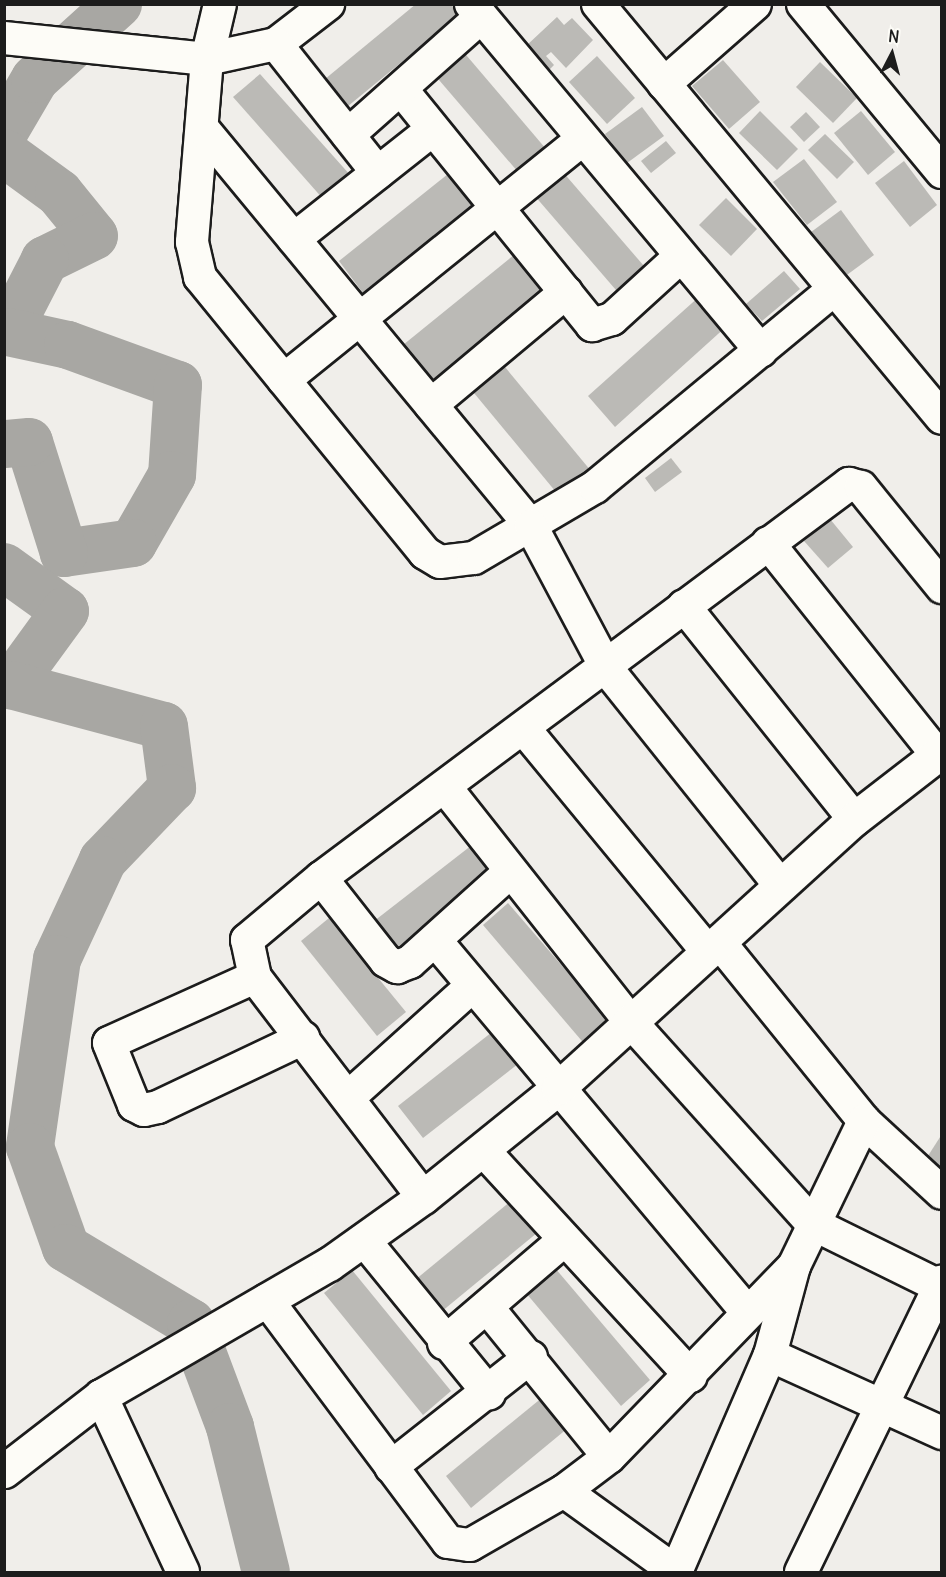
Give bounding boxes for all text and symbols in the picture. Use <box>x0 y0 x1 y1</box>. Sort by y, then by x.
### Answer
north arrow <box>862 24 922 84</box>
text: N <box>887 26 900 47</box>

